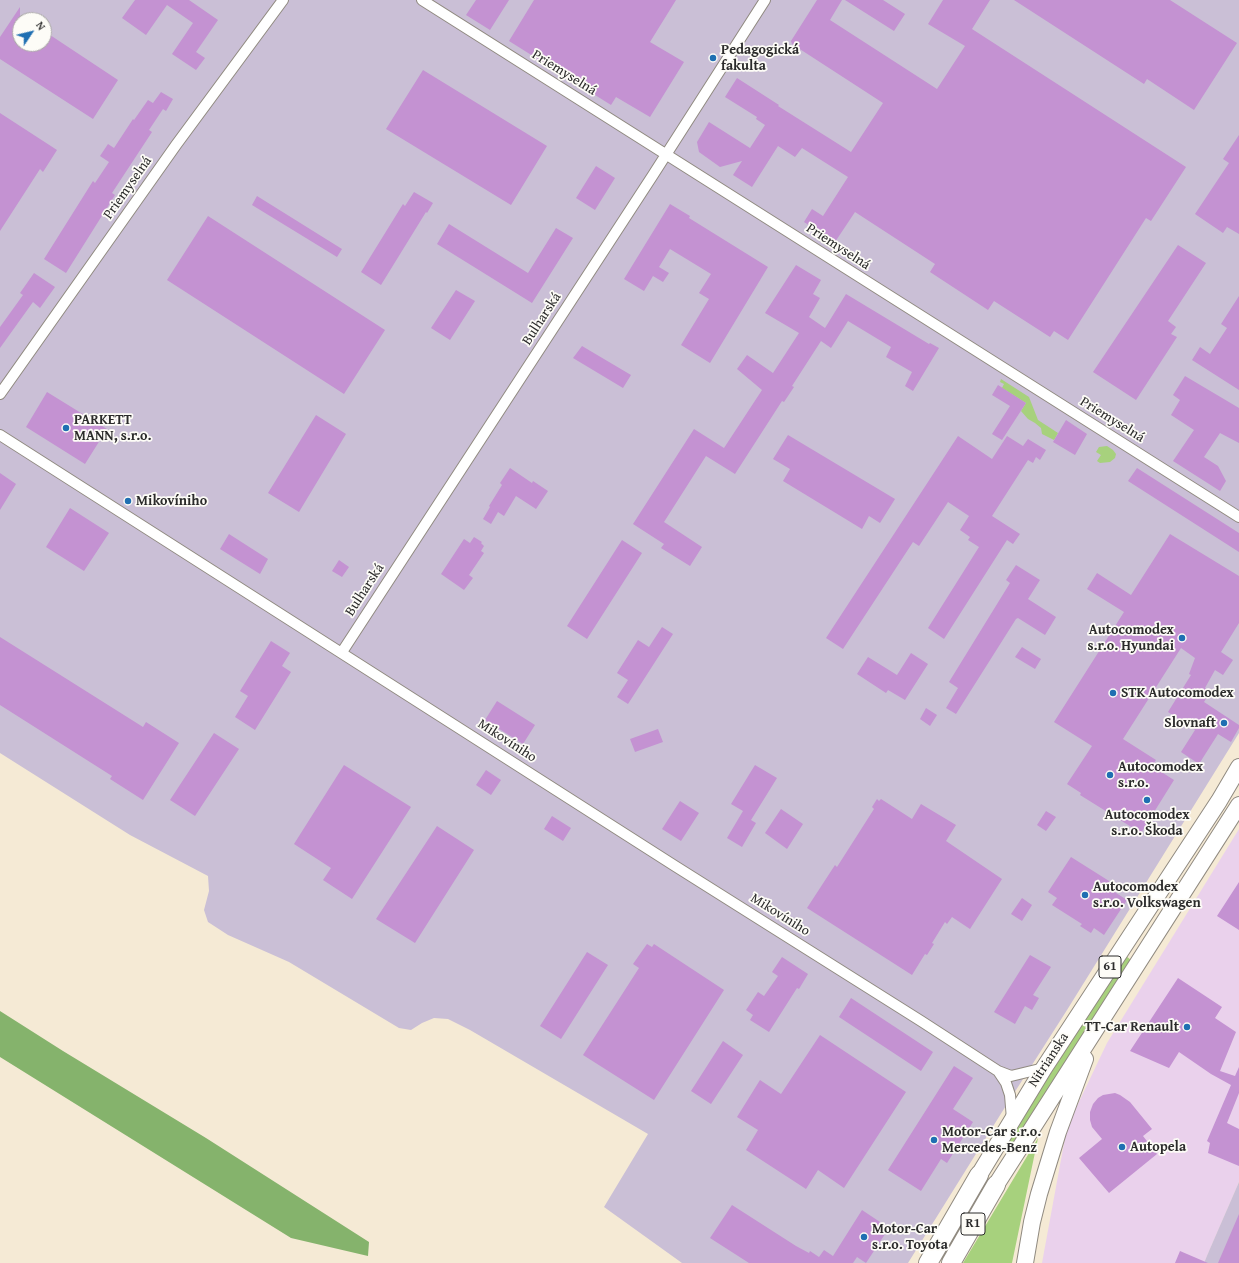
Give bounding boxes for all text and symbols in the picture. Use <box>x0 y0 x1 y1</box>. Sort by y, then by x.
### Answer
north arrow <box>12 12 52 52</box>
text: N <box>32 18 50 33</box>
place label: Pedagogická fakulta <box>721 42 799 74</box>
street label: Priemyselná <box>529 47 599 99</box>
marker: Pedagogická fakulta <box>708 53 718 63</box>
street label: Priemyselná <box>100 153 156 223</box>
street label: Priemyselná <box>803 220 873 274</box>
street label: Bulharská <box>519 290 565 348</box>
street label: Priemyselná <box>1077 394 1147 446</box>
place label: PARKETT MANN, s.r.o. <box>74 412 151 444</box>
marker: PARKETT MANN, s.r.o. <box>61 423 71 433</box>
place label: Mikovíniho <box>136 493 207 509</box>
marker: Mikovíniho <box>123 496 133 506</box>
street label: Bulharská <box>342 561 388 619</box>
place label: Autocomodex s.r.o. Hyundai <box>1087 622 1174 654</box>
marker: Autocomodex s.r.o. Hyundai <box>1177 633 1187 643</box>
place label: STK Autocomodex <box>1121 685 1234 701</box>
marker: STK Autocomodex <box>1108 688 1118 698</box>
place label: Slovnaft <box>1164 715 1216 731</box>
street label: Mikovíniho <box>474 716 540 766</box>
marker: Slovnaft <box>1219 718 1229 728</box>
place label: Autocomodex s.r.o. <box>1118 759 1203 792</box>
marker: Autocomodex s.r.o. <box>1105 770 1115 780</box>
marker: Autocomodex s.r.o. Škoda <box>1142 795 1152 805</box>
place label: Autocomodex s.r.o. Škoda <box>1104 807 1190 840</box>
place label: Autocomodex s.r.o. Volkswagen <box>1093 879 1201 912</box>
street label: Mikovíniho <box>747 890 813 940</box>
marker: Autocomodex s.r.o. Volkswagen <box>1080 890 1090 900</box>
road number: 61 <box>1099 956 1121 978</box>
place label: TT-Car Renault <box>1084 1019 1179 1035</box>
marker: TT-Car Renault <box>1182 1022 1192 1032</box>
street label: Nitrianska <box>1025 1030 1073 1090</box>
place label: Motor-Car s.r.o. Mercedes-Benz <box>942 1124 1041 1156</box>
marker: Motor-Car s.r.o. Mercedes-Benz <box>929 1135 939 1145</box>
place label: Autopela <box>1130 1139 1186 1155</box>
marker: Autopela <box>1117 1142 1127 1152</box>
road number: R1 <box>961 1213 985 1235</box>
place label: Motor-Car s.r.o. Toyota <box>872 1221 948 1254</box>
marker: Motor-Car s.r.o. Toyota <box>859 1232 869 1242</box>

